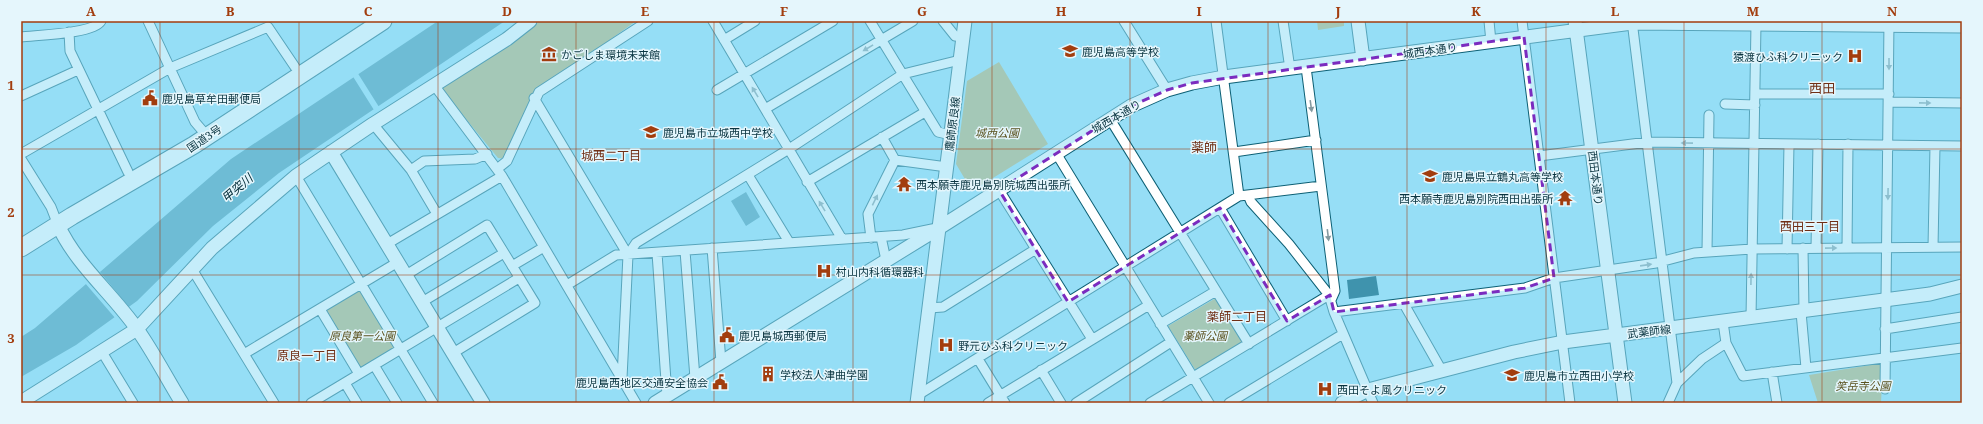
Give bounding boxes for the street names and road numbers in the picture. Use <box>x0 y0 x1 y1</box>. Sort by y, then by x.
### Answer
street label: 城西本通り <box>1402 39 1458 61</box>
street label: 鷹師原良線 <box>941 96 963 152</box>
street label: 城西本通り <box>1088 96 1144 136</box>
street label: 国道3号 <box>184 121 224 155</box>
street label: 西田本通り <box>1585 150 1607 206</box>
street label: 武薬師線 <box>1626 321 1672 341</box>

